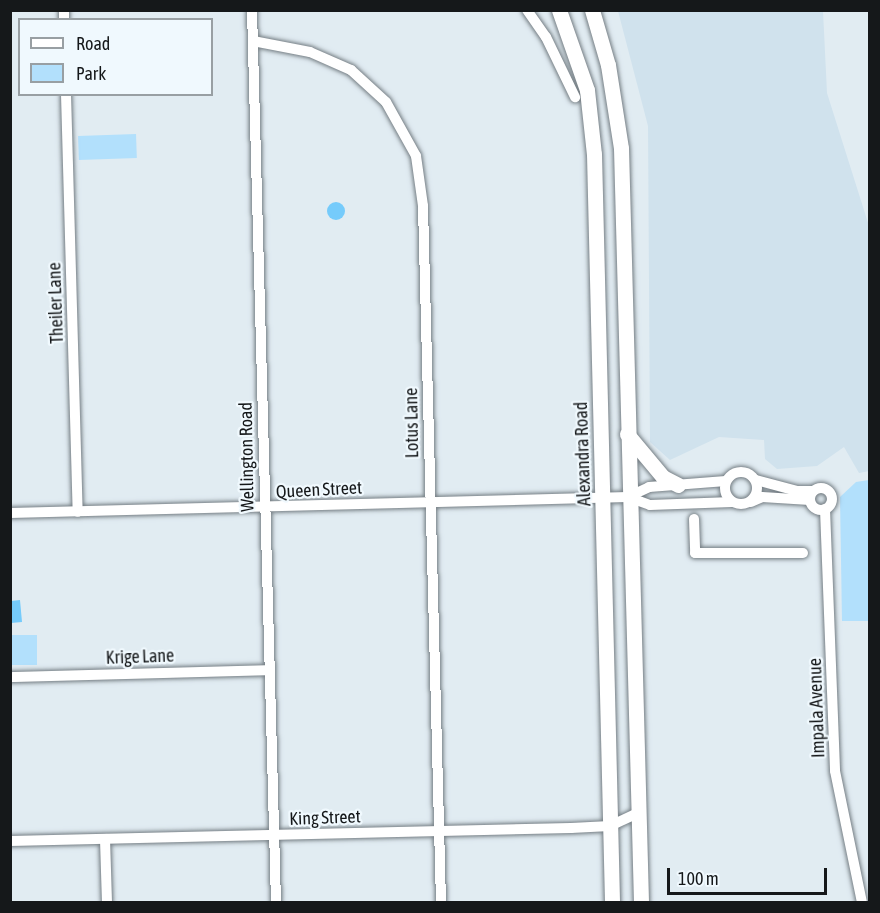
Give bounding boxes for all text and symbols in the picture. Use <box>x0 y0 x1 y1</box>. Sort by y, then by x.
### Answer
legend <box>18 18 213 96</box>
text: Road <box>76 33 110 54</box>
text: Park <box>76 63 106 84</box>
street label: Theiler Lane <box>44 262 68 344</box>
street label: Lotus Lane <box>401 388 423 458</box>
street label: Alexandra Road <box>570 401 596 507</box>
street label: Wellington Road <box>235 402 259 512</box>
street label: Queen Street <box>275 477 363 503</box>
street label: Krige Lane <box>105 645 175 669</box>
street label: Impala Avenue <box>804 658 830 758</box>
street label: King Street <box>289 806 361 830</box>
scale bar <box>670 856 830 894</box>
text: 100 m <box>678 868 719 889</box>

